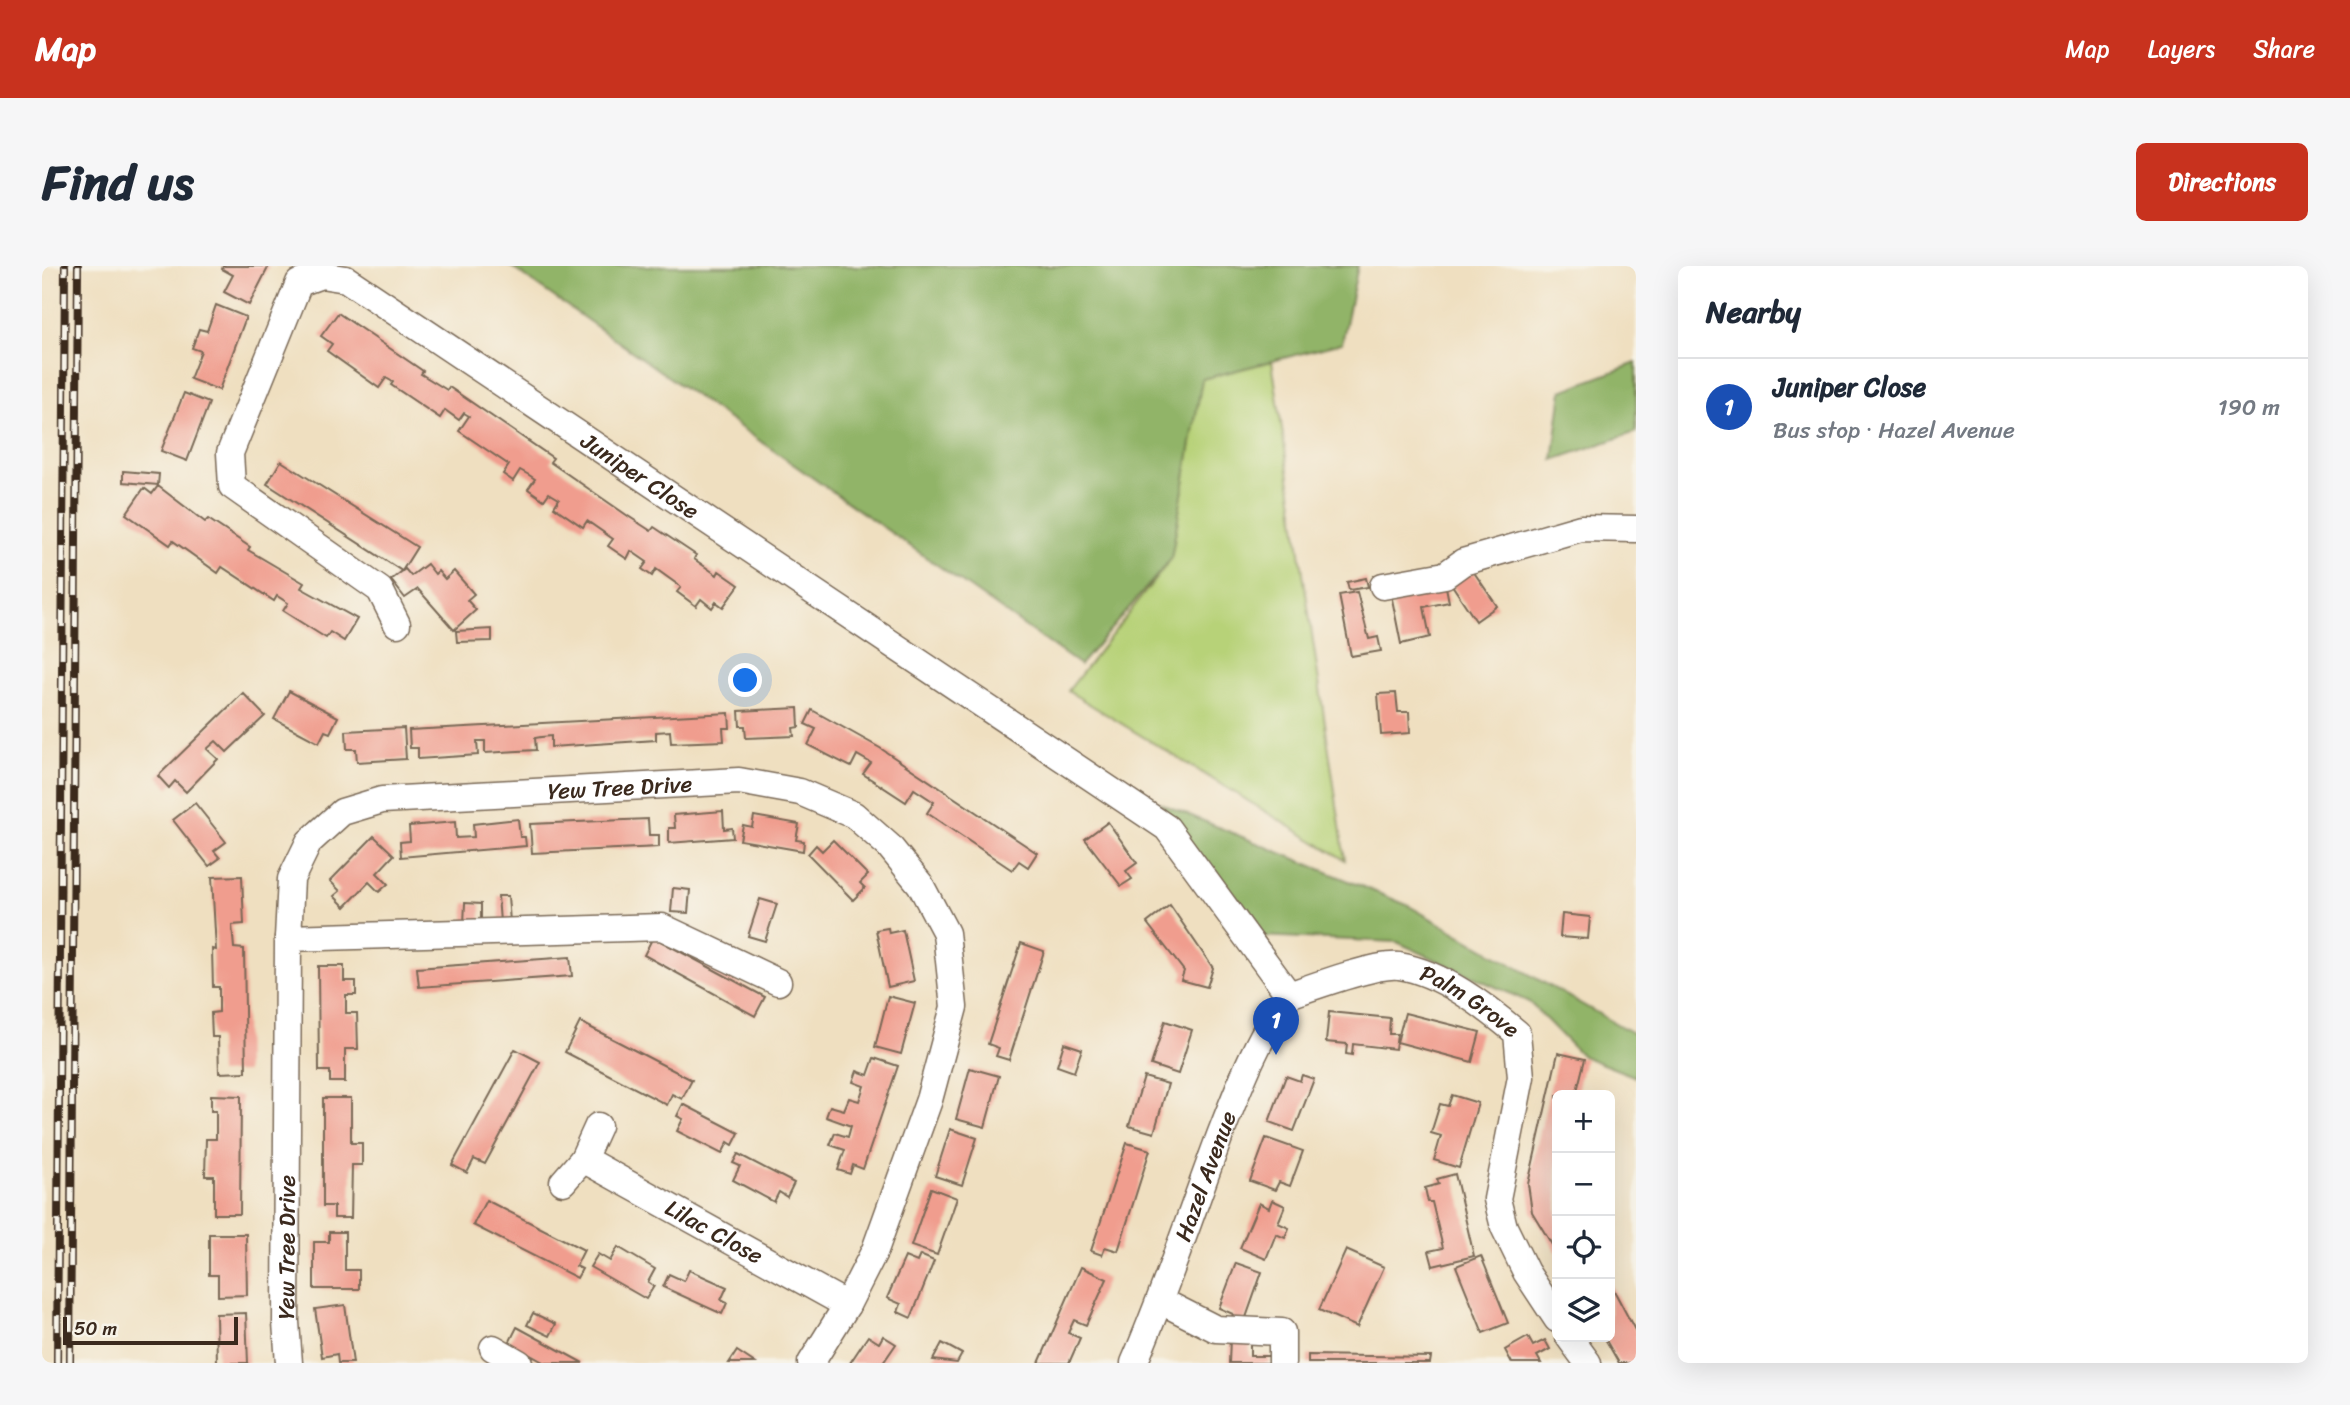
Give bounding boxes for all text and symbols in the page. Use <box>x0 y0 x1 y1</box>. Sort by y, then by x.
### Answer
text: Map <box>35 20 96 78</box>
text: Map <box>2065 28 2110 70</box>
text: Layers <box>2148 28 2215 70</box>
text: Share <box>2253 28 2315 70</box>
text: Find us <box>42 139 194 226</box>
button: Directions <box>2136 143 2308 221</box>
text: Nearby <box>1706 285 1801 339</box>
text: Juniper Close <box>1773 364 1926 410</box>
text: 1 <box>1724 387 1734 428</box>
text: 190 m <box>2218 387 2280 428</box>
text: Bus stop · Hazel Avenue <box>1773 410 2015 451</box>
street label: Juniper Close <box>572 420 708 531</box>
your location <box>728 663 762 697</box>
street label: Yew Tree Drive <box>547 763 693 812</box>
street label: Palm Grove <box>1414 953 1529 1048</box>
pin: 1 <box>1253 997 1299 1055</box>
map controls <box>1552 1090 1615 1342</box>
button: + <box>1552 1090 1615 1153</box>
street label: Hazel Avenue <box>1163 1105 1248 1247</box>
button: − <box>1552 1153 1615 1216</box>
street label: Yew Tree Drive <box>266 1175 307 1319</box>
street label: Lilac Close <box>657 1188 771 1276</box>
button: locate <box>1552 1216 1615 1279</box>
button: layers <box>1552 1279 1615 1342</box>
text: 50 m <box>74 1312 117 1345</box>
scale bar <box>63 1314 238 1346</box>

